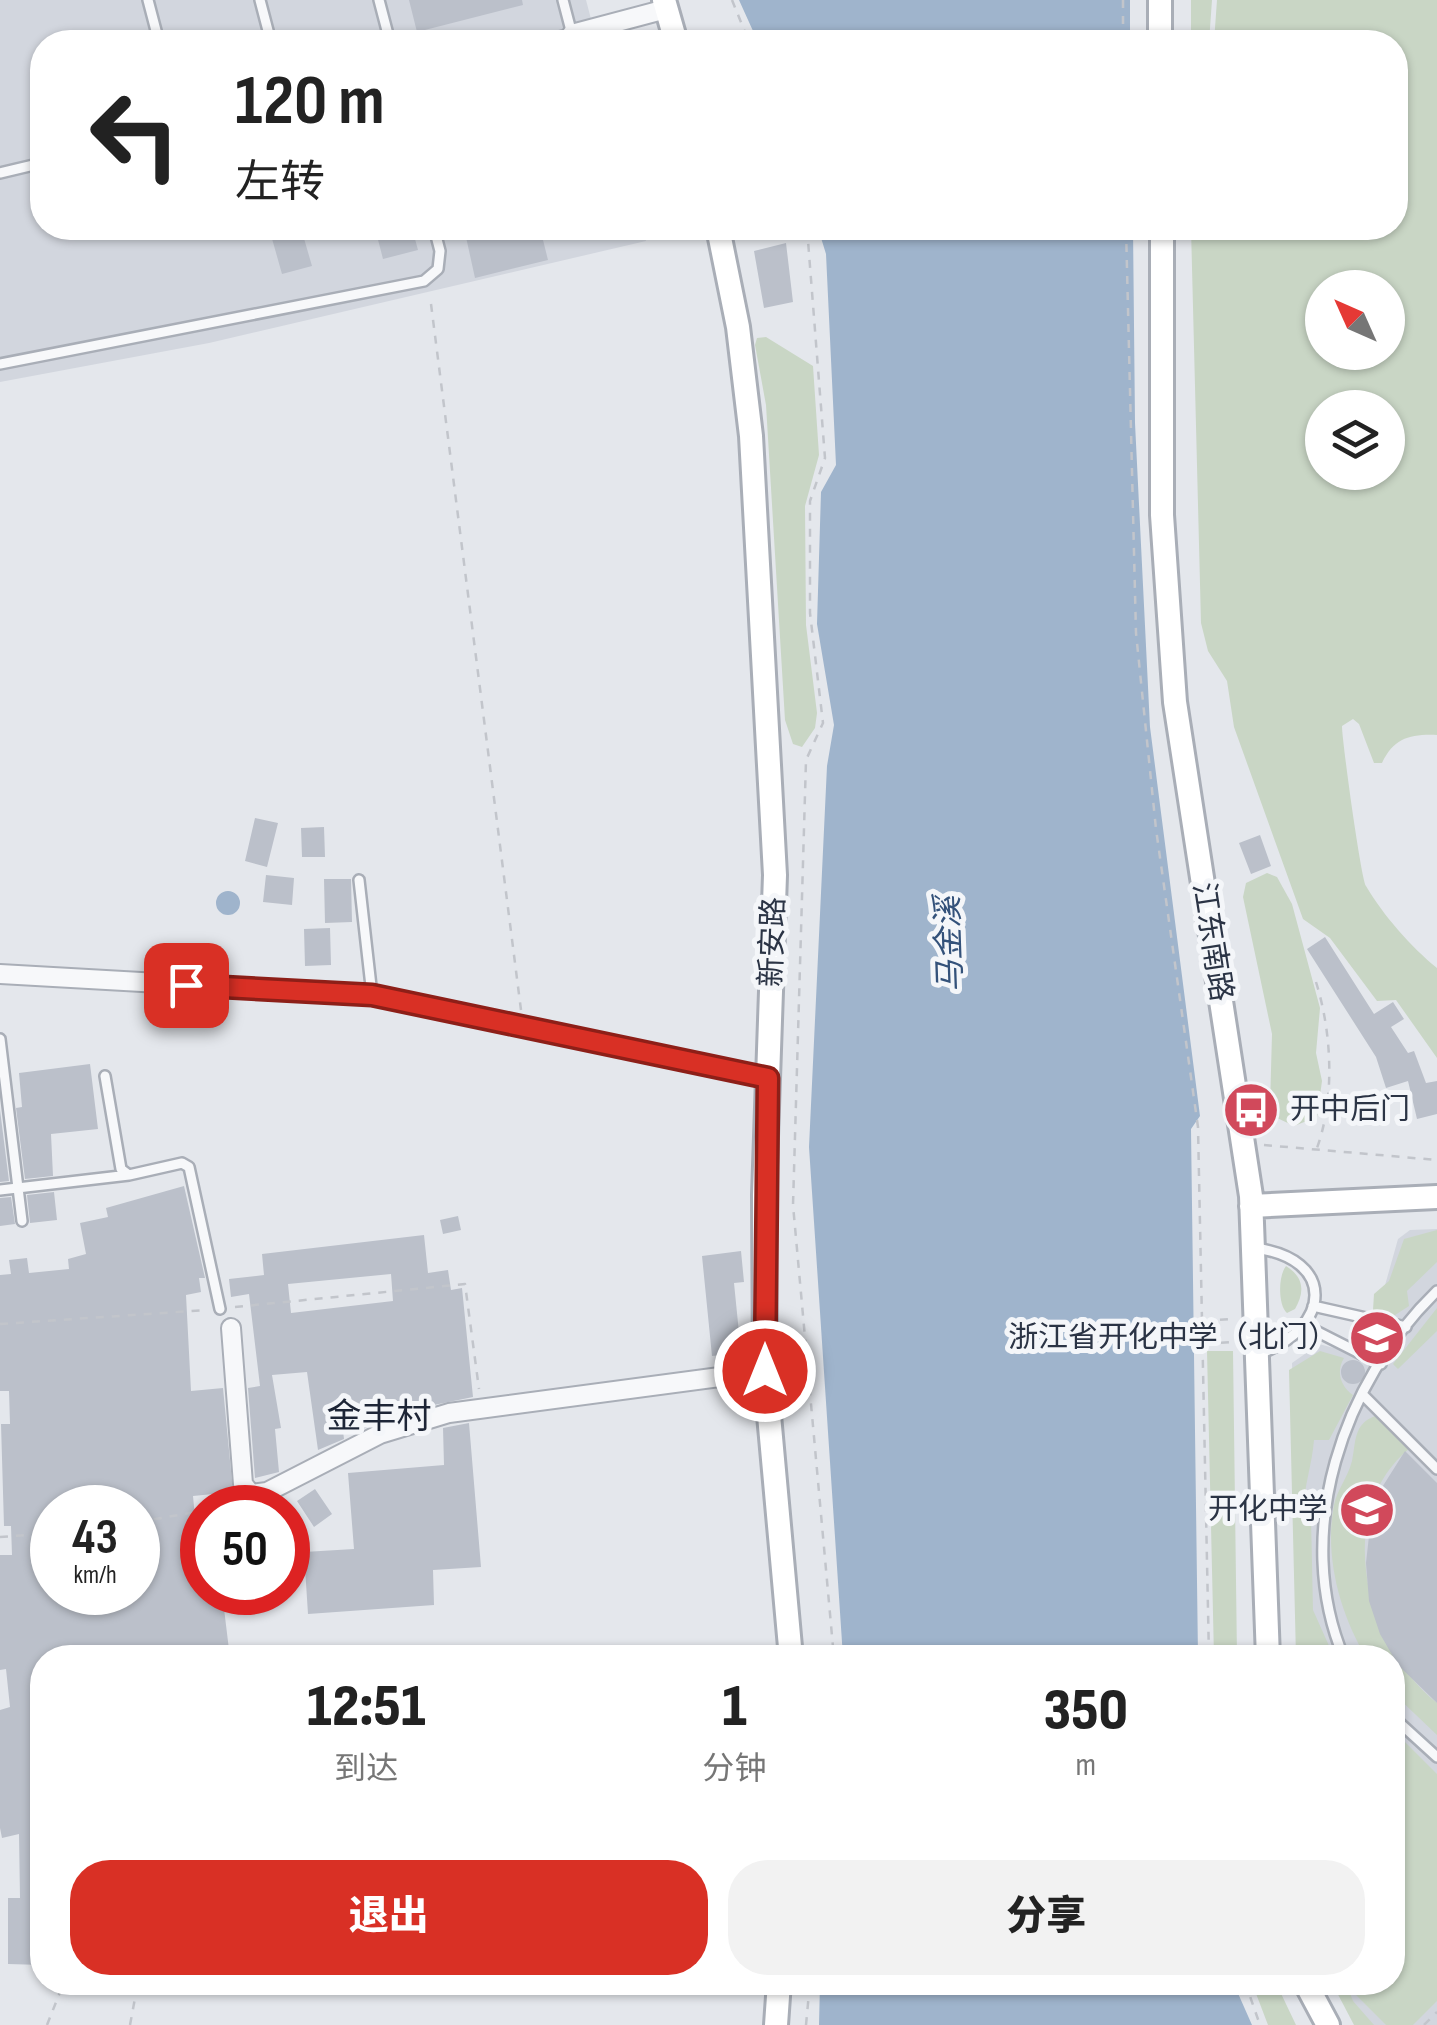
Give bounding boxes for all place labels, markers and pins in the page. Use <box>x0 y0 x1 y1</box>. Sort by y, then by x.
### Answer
pin <box>144 943 229 1028</box>
bus stop icon: 开中后门 <box>1221 1080 1281 1140</box>
place label: 开中后门 <box>1290 1092 1410 1128</box>
school or university icon: 浙江省开化中学（北门） <box>1347 1308 1407 1368</box>
place label: 浙江省开化中学（北门） <box>1008 1320 1338 1356</box>
school or university icon: 开化中学 <box>1337 1480 1397 1540</box>
place label: 开化中学 <box>1208 1492 1328 1528</box>

